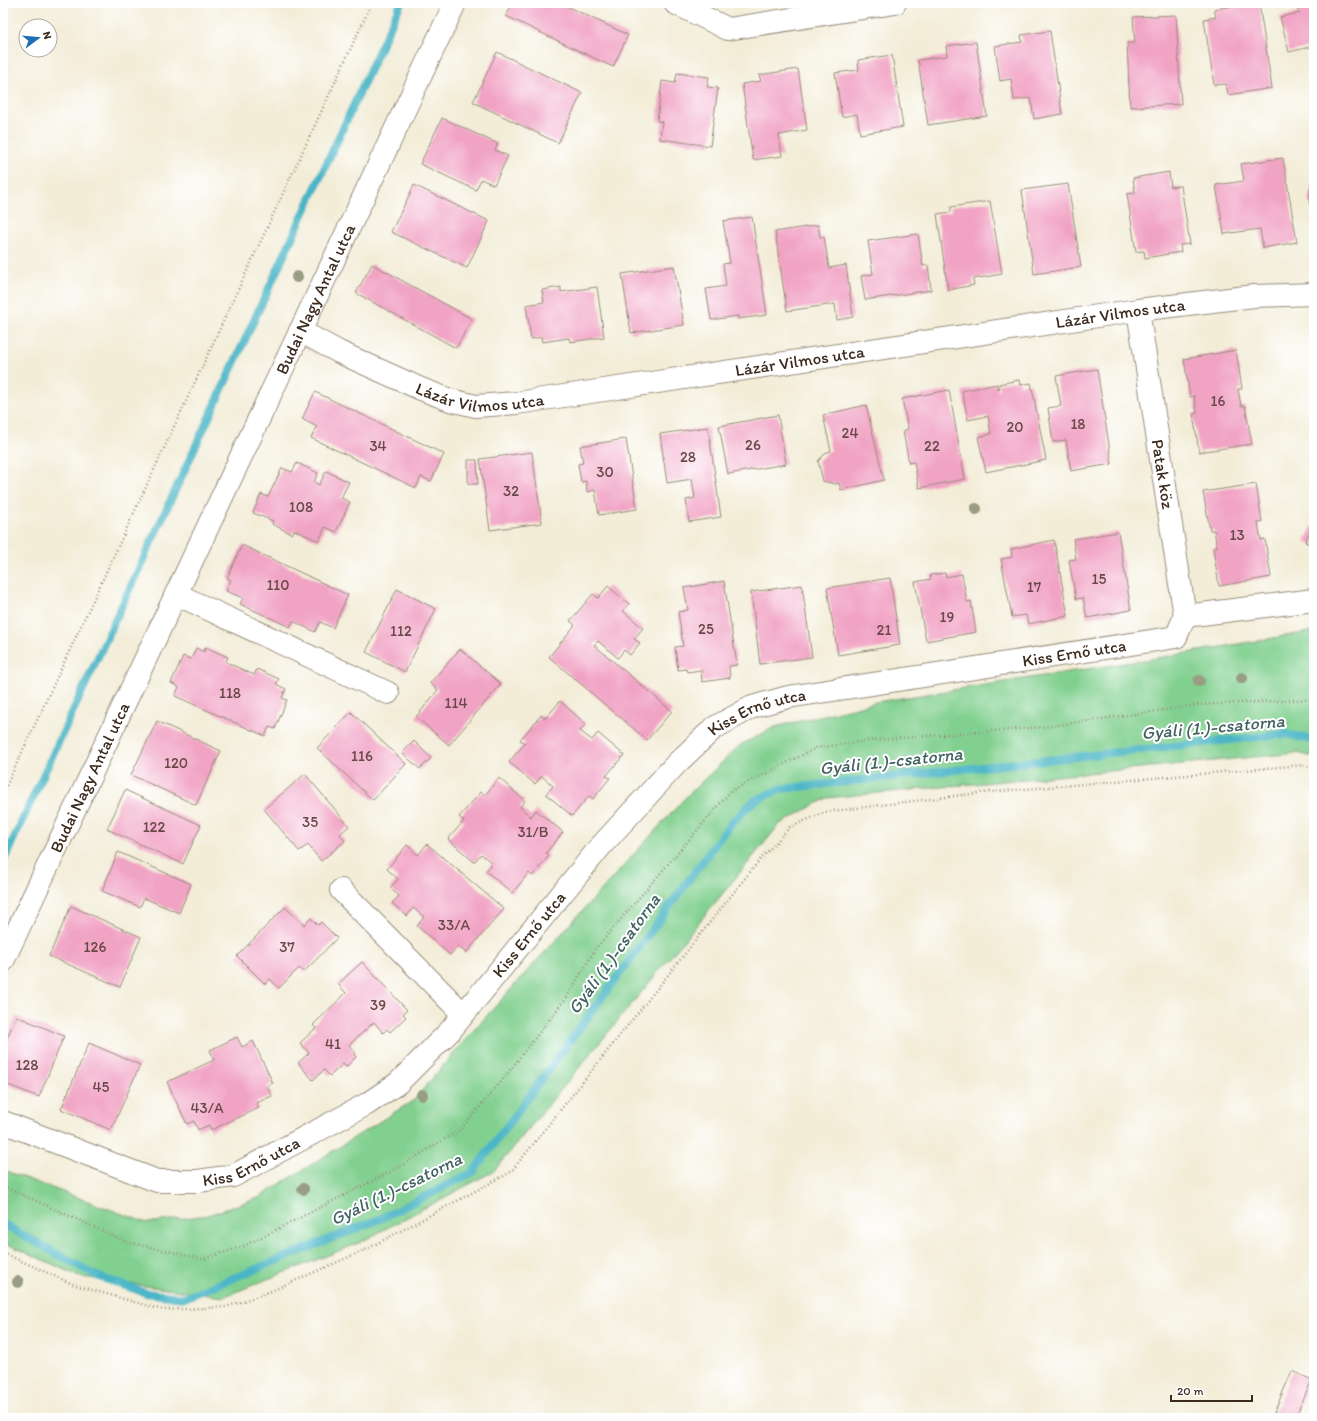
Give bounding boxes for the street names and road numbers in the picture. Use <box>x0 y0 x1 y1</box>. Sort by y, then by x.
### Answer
street label: Budai Nagy Antal utca <box>271 220 359 377</box>
street label: Lázár Vilmos utca <box>1054 294 1186 332</box>
street label: Lázár Vilmos utca <box>734 341 866 380</box>
street label: Lázár Vilmos utca <box>413 378 546 416</box>
street label: Patak köz <box>1148 438 1178 510</box>
street label: Kiss Ernő utca <box>1021 635 1127 671</box>
street label: Kiss Ernő utca <box>703 684 807 739</box>
street label: Budai Nagy Antal utca <box>46 699 134 856</box>
street label: Kiss Ernő utca <box>488 887 570 981</box>
street label: Kiss Ernő utca <box>201 1132 303 1190</box>

